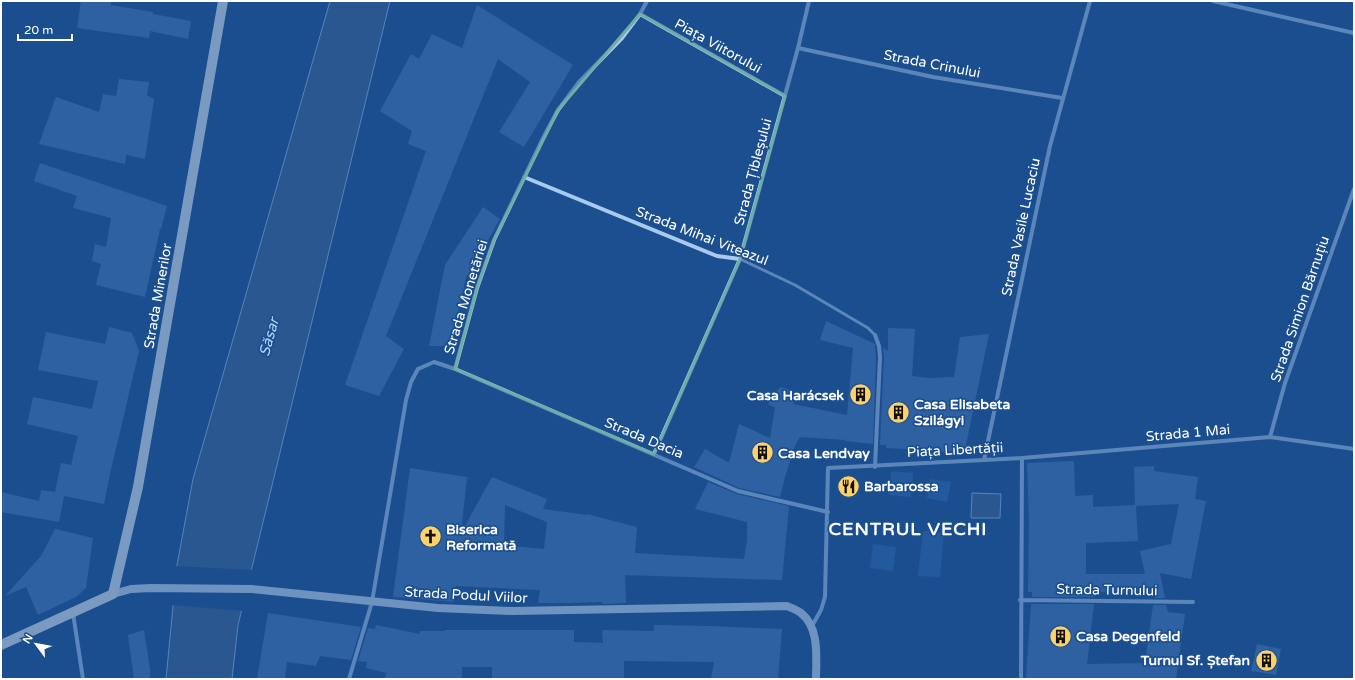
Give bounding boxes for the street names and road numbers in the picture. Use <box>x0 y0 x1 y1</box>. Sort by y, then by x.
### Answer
street label: Piața Viitorului <box>671 15 765 77</box>
street label: Strada Crinului <box>882 46 982 82</box>
street label: Strada Țibleșului <box>731 117 775 227</box>
street label: Strada Vasile Lucaciu <box>998 156 1044 298</box>
street label: Strada Mihai Viteazul <box>633 203 771 269</box>
street label: Strada Simion Bărnuțiu <box>1267 234 1333 384</box>
street label: Strada Monetăriei <box>440 238 492 356</box>
street label: Strada Minerilor <box>140 241 176 350</box>
street label: Strada Dacia <box>602 414 686 462</box>
street label: Strada 1 Mai <box>1145 421 1231 445</box>
street label: Piața Libertății <box>906 439 1004 461</box>
street label: Strada Turnului <box>1056 581 1158 599</box>
street label: Strada Podul Viilor <box>404 583 529 607</box>

